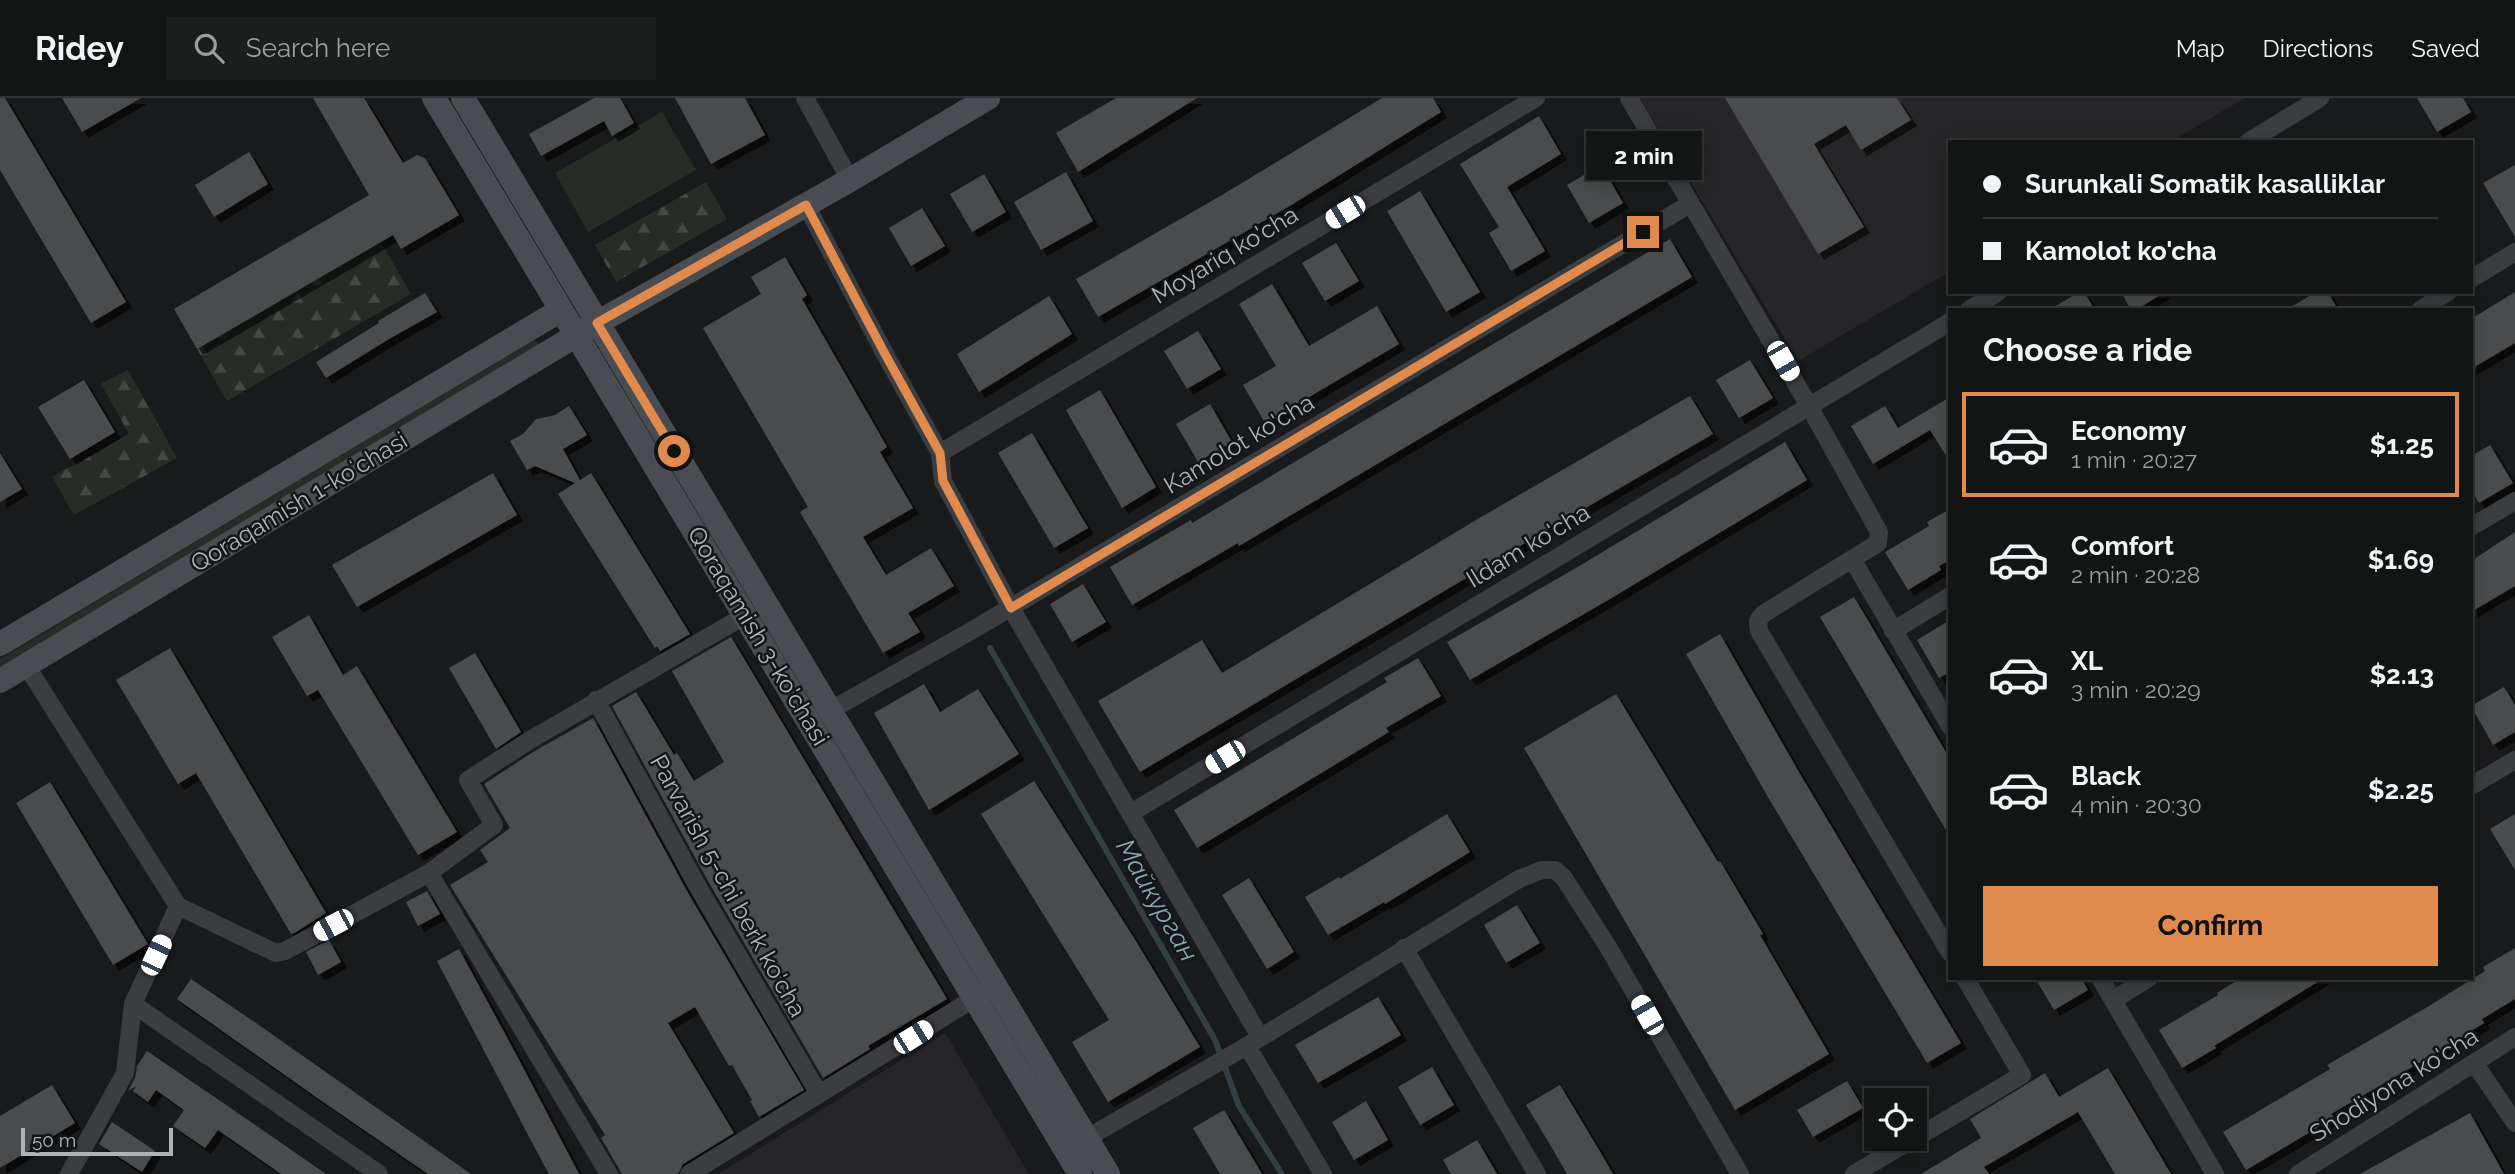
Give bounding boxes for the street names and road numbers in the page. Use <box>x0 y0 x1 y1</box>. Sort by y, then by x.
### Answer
street label: Moyariq ko'cha <box>1146 200 1303 310</box>
street label: Kamolot ko'cha <box>1159 387 1319 500</box>
street label: Qoraqamish 1-koʻchasi <box>185 425 412 578</box>
street label: Ildam ko'cha <box>1461 497 1595 594</box>
street label: Qoraqamish 3-ko'chasi <box>681 521 835 751</box>
street label: Parvarish 5-chi berk ko'cha <box>644 750 813 1022</box>
street label: Shodiyona ko'cha <box>2304 1021 2483 1148</box>

